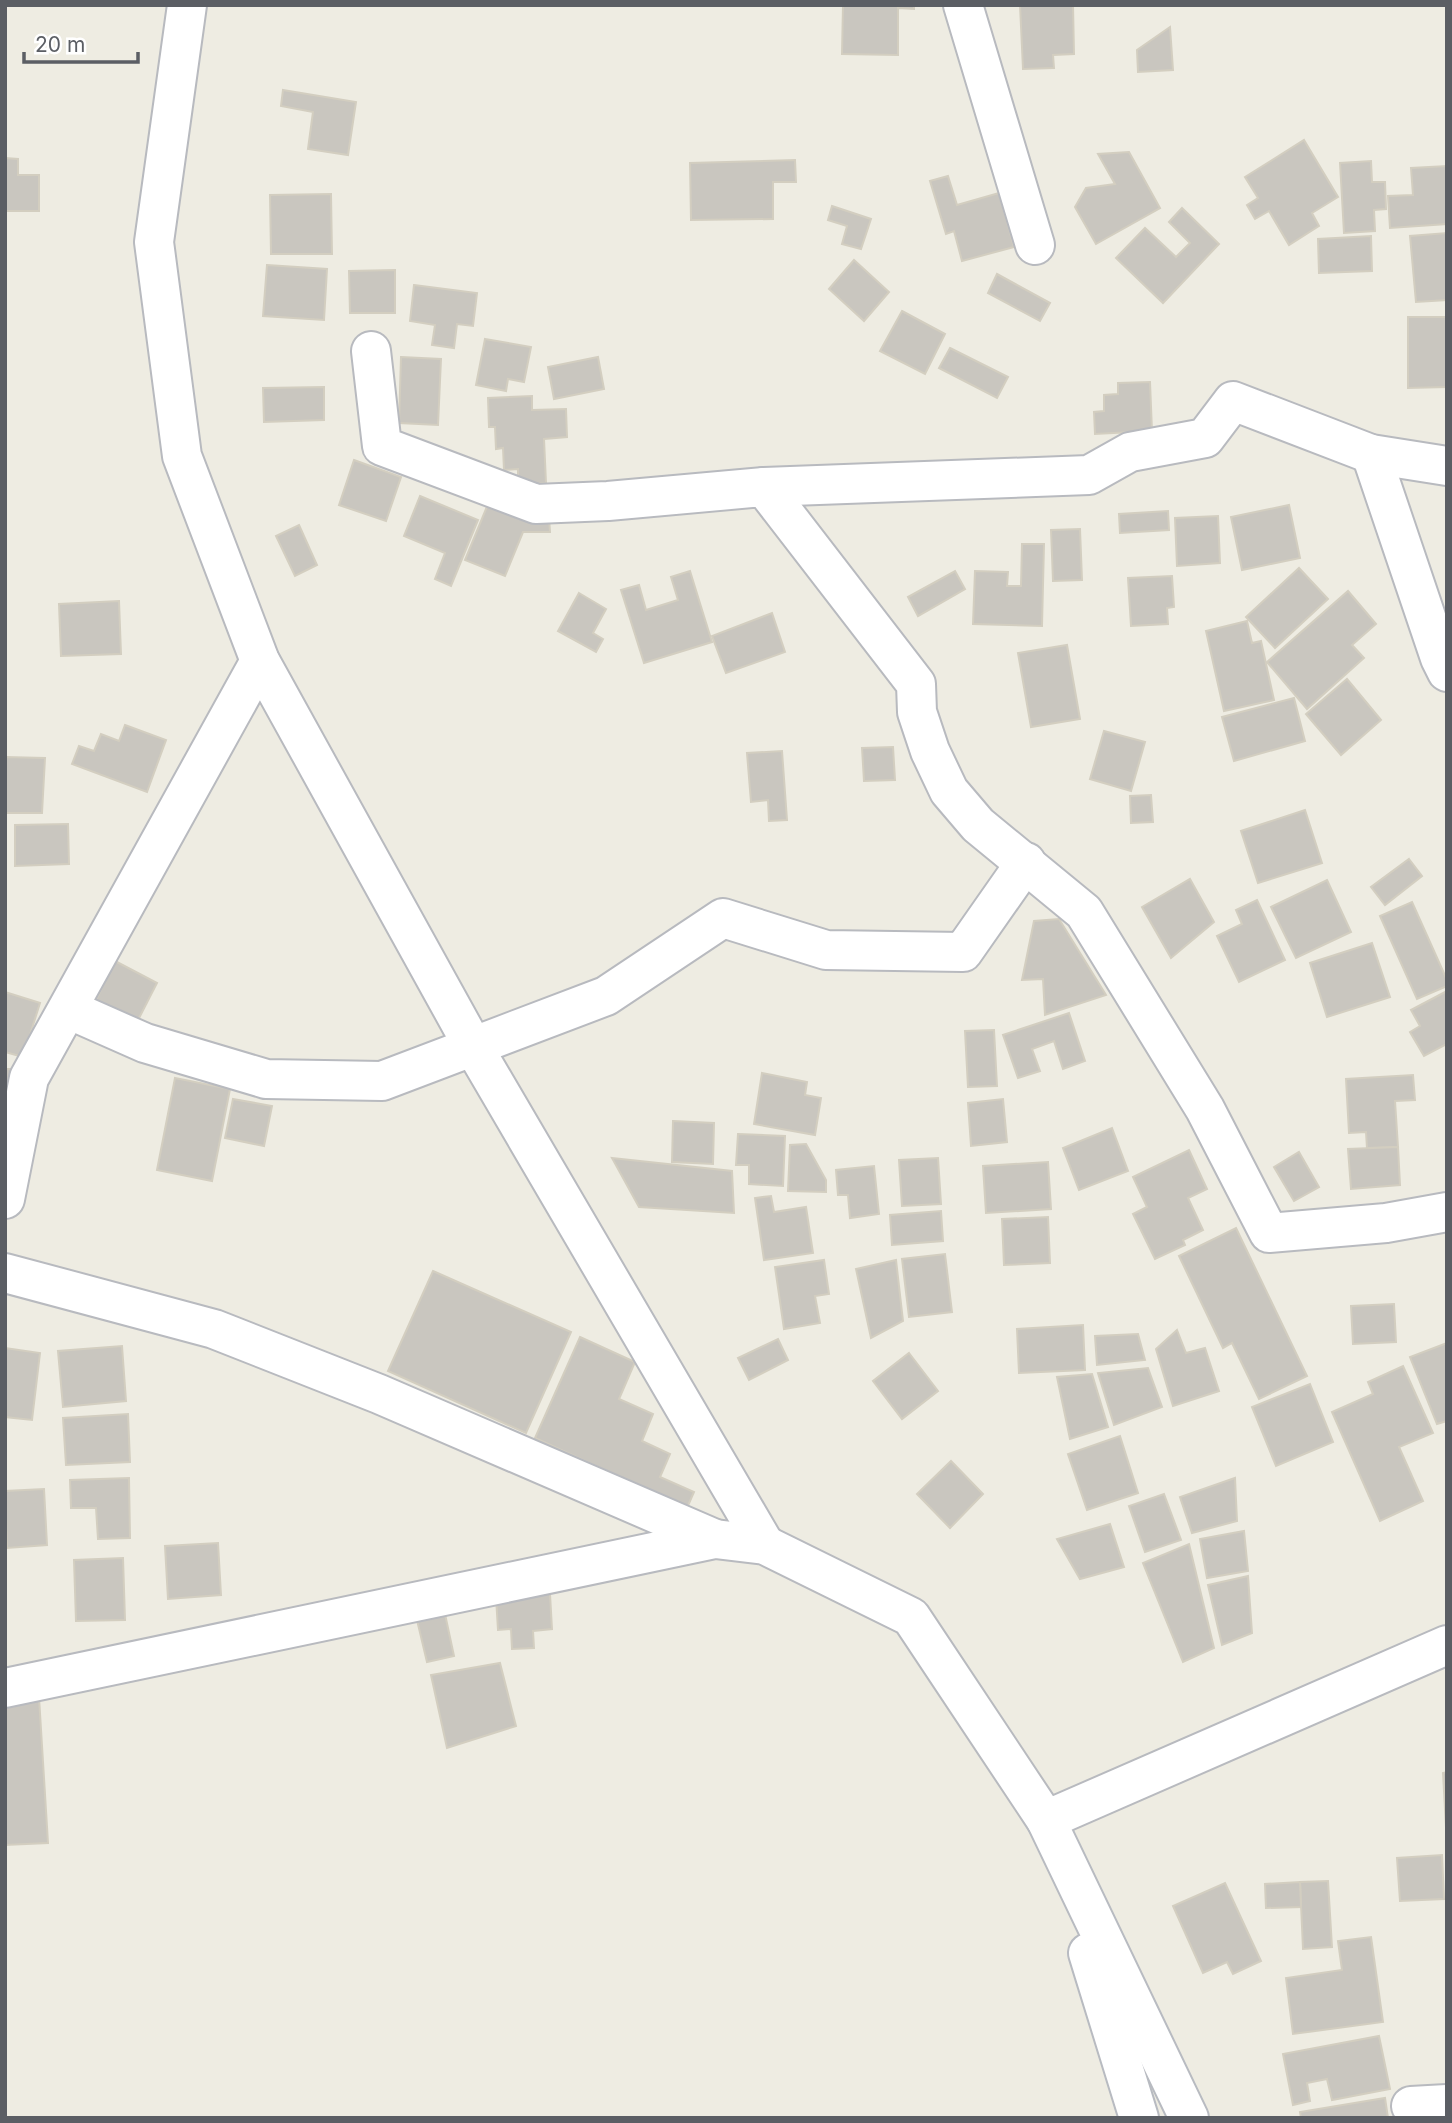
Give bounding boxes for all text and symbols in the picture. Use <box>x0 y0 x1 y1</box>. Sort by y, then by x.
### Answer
scale bar <box>24 21 138 65</box>
text: 20 m <box>35 32 85 57</box>

